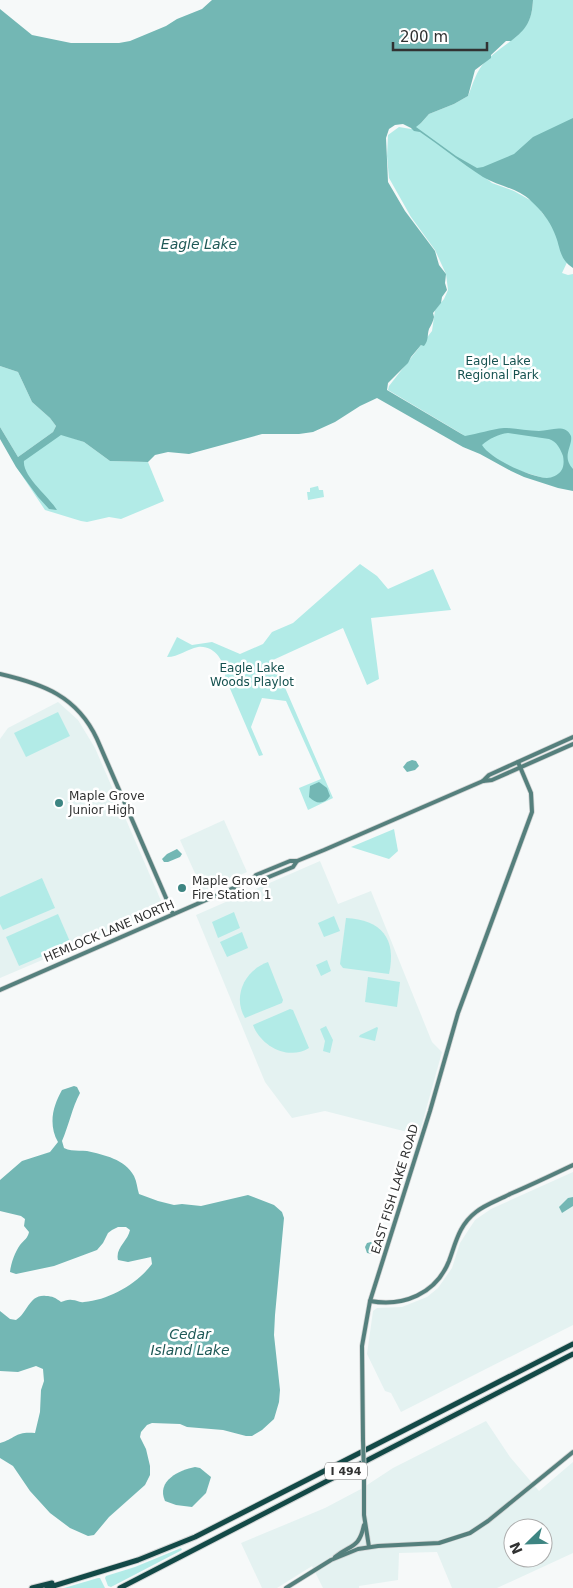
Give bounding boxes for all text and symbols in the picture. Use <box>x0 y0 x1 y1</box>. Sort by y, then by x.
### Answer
scale bar <box>393 20 487 52</box>
text: 200 m <box>400 28 448 46</box>
water label: Eagle Lake <box>161 236 237 252</box>
park label: Eagle Lake Regional Park <box>457 354 539 382</box>
park label: Eagle Lake Woods Playlot <box>210 661 294 689</box>
place label: Maple Grove Junior High <box>68 789 145 817</box>
marker: Maple Grove Junior High <box>53 797 65 809</box>
place label: Maple Grove Fire Station 1 <box>192 874 271 902</box>
marker: Maple Grove Fire Station 1 <box>176 882 188 894</box>
street label: HEMLOCK LANE NORTH <box>42 897 176 965</box>
street label: EAST FISH LAKE ROAD <box>369 1122 421 1256</box>
water label: Cedar Island Lake <box>150 1326 230 1358</box>
road number: I 494 <box>325 1462 367 1480</box>
north arrow <box>503 1518 553 1568</box>
text: N <box>506 1540 526 1557</box>

